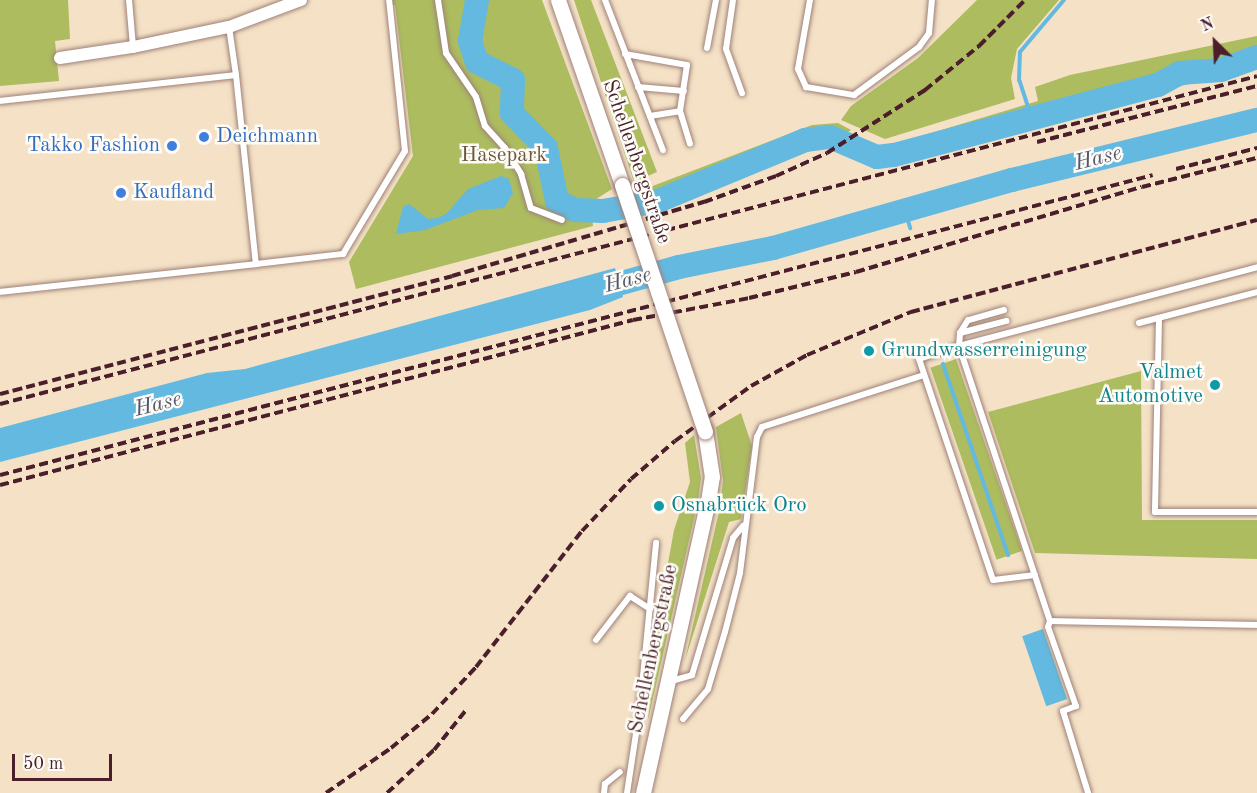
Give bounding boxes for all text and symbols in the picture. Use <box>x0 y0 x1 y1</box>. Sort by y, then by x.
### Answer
north arrow <box>1185 12 1245 72</box>
text: N <box>1199 16 1217 35</box>
street label: Schellenbergstraße <box>596 77 676 247</box>
place label: Deichmann <box>216 124 318 150</box>
marker: Deichmann <box>197 130 211 144</box>
place label: Takko Fashion <box>26 133 160 159</box>
marker: Takko Fashion <box>165 139 179 153</box>
water label: Hase <box>1072 140 1124 178</box>
park label: Hasepark <box>461 143 547 169</box>
place label: Kaufland <box>133 180 214 206</box>
marker: Kaufland <box>114 186 128 200</box>
water label: Hase <box>602 262 654 300</box>
place label: Grundwasserreinigung <box>881 338 1087 364</box>
marker: Grundwasserreinigung <box>862 344 876 358</box>
place label: Valmet Automotive <box>1098 360 1203 410</box>
marker: Valmet Automotive <box>1208 378 1222 392</box>
water label: Hase <box>132 386 184 424</box>
place label: Osnabrück Oro <box>671 493 807 519</box>
marker: Osnabrück Oro <box>652 499 666 513</box>
street label: Schellenbergstraße <box>624 562 684 736</box>
scale bar <box>15 742 116 780</box>
text: 50 m <box>23 755 63 773</box>

